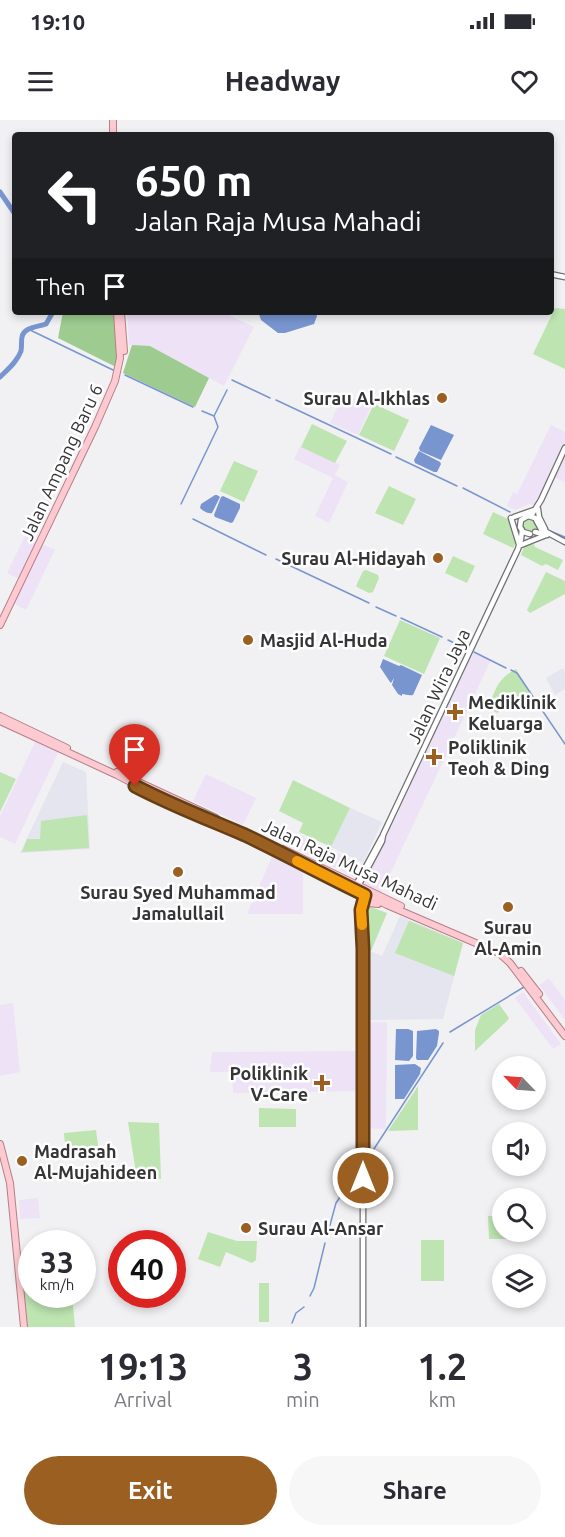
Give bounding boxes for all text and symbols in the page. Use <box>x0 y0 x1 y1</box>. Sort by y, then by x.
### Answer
text: 19:10 <box>30 9 85 34</box>
icon: menu <box>24 65 57 98</box>
icon: heart <box>508 65 541 98</box>
text: Headway <box>225 66 340 96</box>
icon: left <box>36 156 114 234</box>
text: 650 m <box>135 157 252 204</box>
text: Jalan Raja Musa Mahadi <box>135 206 422 236</box>
icon: arrive <box>98 270 131 303</box>
text: Then <box>36 274 86 299</box>
street label: Jalan Ampang Baru 6 <box>16 381 106 543</box>
place label: Surau Al-Ikhlas <box>303 388 430 408</box>
marker: Surau Al-Ikhlas <box>435 391 449 405</box>
place label: Surau Al-Hidayah <box>281 548 426 568</box>
marker: Surau Al-Hidayah <box>431 551 445 565</box>
street label: Jalan Wira Jaya <box>403 626 473 746</box>
place label: Masjid Al-Huda <box>260 630 387 650</box>
marker: Masjid Al-Huda <box>241 633 255 647</box>
place label: Mediklinik Keluarga <box>468 692 556 733</box>
marker: Mediklinik Keluarga <box>446 703 464 721</box>
pin <box>109 724 160 786</box>
icon: arrive <box>118 733 151 766</box>
place label: Poliklinik Teoh & Ding <box>448 737 550 778</box>
marker: Poliklinik Teoh & Ding <box>425 748 443 766</box>
street label: Jalan Raja Musa Mahadi <box>259 815 441 913</box>
marker: Surau Syed Muhammad Jamalullail <box>171 865 185 879</box>
place label: Surau Syed Muhammad Jamalullail <box>80 882 276 923</box>
marker: Surau Al-Amin <box>501 900 515 914</box>
place label: Surau Al-Amin <box>474 917 542 958</box>
north arrow <box>492 1056 546 1110</box>
map controls <box>492 1056 546 1308</box>
place label: Poliklinik V-Care <box>229 1063 308 1104</box>
marker: Poliklinik V-Care <box>313 1074 331 1092</box>
button: sound <box>492 1122 546 1176</box>
place label: Madrasah Al-Mujahideen <box>34 1141 157 1182</box>
position arrow <box>331 1146 395 1210</box>
marker: Madrasah Al-Mujahideen <box>15 1154 29 1168</box>
button: search <box>492 1188 546 1242</box>
place label: Surau Al-Ansar <box>258 1218 384 1238</box>
marker: Surau Al-Ansar <box>239 1221 253 1235</box>
speed limit sign: 40 <box>108 1230 186 1308</box>
text: 33 <box>40 1245 74 1279</box>
button: layers <box>492 1254 546 1308</box>
text: km/h <box>40 1276 74 1293</box>
text: 19:13 <box>98 1346 188 1387</box>
text: 3 <box>293 1346 313 1387</box>
text: 1.2 <box>418 1346 467 1387</box>
text: Arrival <box>114 1388 172 1411</box>
text: min <box>286 1388 320 1411</box>
text: km <box>429 1388 456 1411</box>
button: Exit <box>24 1456 277 1525</box>
button: Share <box>289 1456 541 1525</box>

